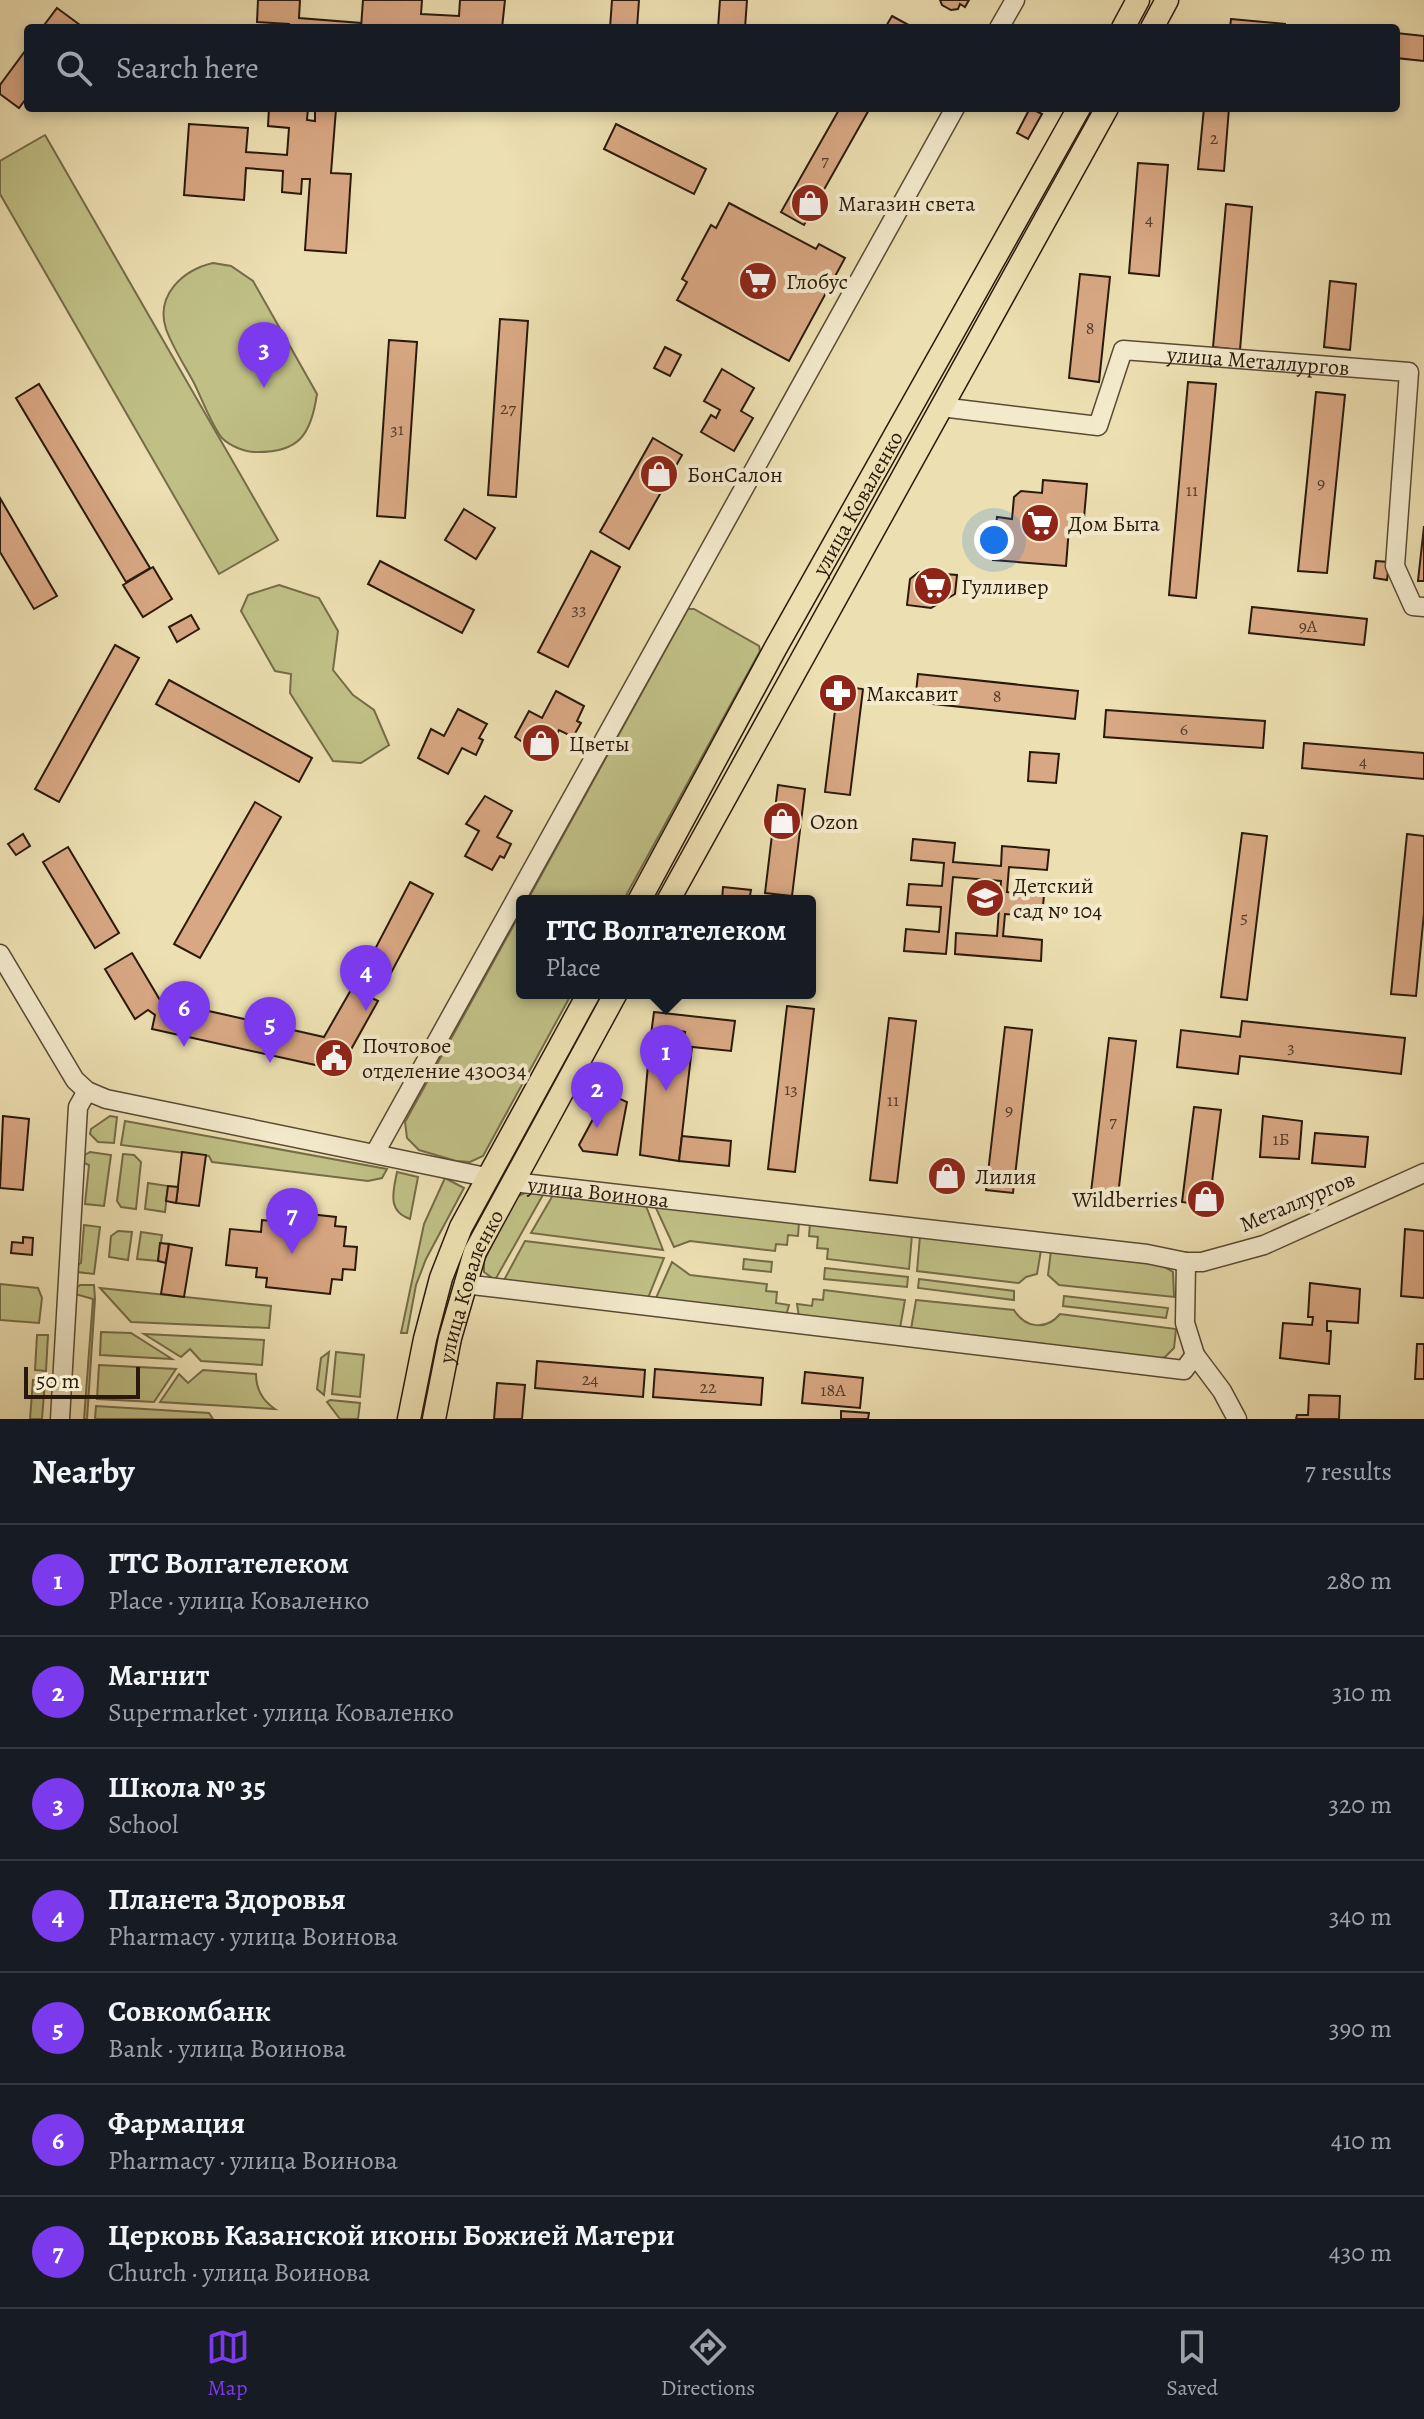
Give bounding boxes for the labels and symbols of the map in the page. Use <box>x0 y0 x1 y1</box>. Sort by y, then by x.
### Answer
house number: 2 <box>1210 126 1219 150</box>
house number: 7 <box>821 148 829 172</box>
shop icon: Магазин света <box>789 182 831 224</box>
place label: Магазин света <box>838 189 976 219</box>
house number: 4 <box>1145 207 1153 231</box>
supermarket icon: Глобус <box>737 260 779 302</box>
place label: Глобус <box>786 267 848 297</box>
house number: 8 <box>1086 316 1094 340</box>
pin: 3 <box>238 322 290 388</box>
street label: улица Металлургов <box>1165 339 1351 383</box>
house number: 27 <box>500 396 516 420</box>
house number: 31 <box>390 417 404 441</box>
street label: улица Коваленко <box>805 426 911 582</box>
shop icon: БонСалон <box>638 453 680 495</box>
place label: БонСалон <box>687 460 783 490</box>
house number: 9 <box>1317 471 1325 495</box>
house number: 11 <box>1186 478 1198 502</box>
supermarket icon: Дом Быта <box>1019 502 1061 544</box>
place label: Дом Быта <box>1068 509 1161 539</box>
your location <box>974 520 1014 560</box>
supermarket icon: Гулливер <box>912 565 954 607</box>
place label: Гулливер <box>961 572 1049 602</box>
house number: 33 <box>572 597 586 621</box>
house number: 9А <box>1299 614 1318 638</box>
pharmacy icon: Максавит <box>817 672 859 714</box>
place label: Максавит <box>866 679 958 709</box>
house number: 8 <box>993 684 1001 708</box>
house number: 6 <box>1180 717 1188 741</box>
shop icon: Цветы <box>520 722 562 764</box>
place label: Цветы <box>569 729 630 759</box>
house number: 4 <box>1359 749 1367 773</box>
shop icon: Ozon <box>761 800 803 842</box>
place label: Ozon <box>810 807 858 837</box>
place label: Детский сад № 104 <box>1013 871 1102 926</box>
school or university icon: Детский сад № 104 <box>964 877 1006 919</box>
house number: 5 <box>1240 905 1248 929</box>
pin: 4 <box>340 945 392 1011</box>
pin: 6 <box>158 981 210 1047</box>
pin: 5 <box>244 997 296 1063</box>
pin: 1 <box>640 1025 692 1091</box>
place label: Почтовое отделение 430034 <box>362 1031 527 1086</box>
house number: 3 <box>1287 1035 1295 1059</box>
public building icon: Почтовое отделение 430034 <box>313 1037 355 1079</box>
pin: 2 <box>571 1062 623 1128</box>
house number: 13 <box>784 1077 798 1101</box>
house number: 11 <box>887 1088 899 1112</box>
house number: 9 <box>1005 1098 1013 1122</box>
house number: 7 <box>1109 1109 1117 1133</box>
house number: 1Б <box>1273 1127 1289 1151</box>
shop icon: Лилия <box>926 1155 968 1197</box>
place label: Лилия <box>975 1162 1036 1192</box>
street label: Металлургов <box>1235 1164 1360 1240</box>
street label: улица Воинова <box>525 1170 671 1216</box>
shop icon: Wildberries <box>1185 1178 1227 1220</box>
place label: Wildberries <box>1071 1185 1178 1215</box>
pin: 7 <box>266 1188 318 1254</box>
street label: улица Коваленко <box>431 1204 511 1367</box>
scale bar <box>24 1363 140 1399</box>
house number: 24 <box>582 1367 598 1391</box>
house number: 22 <box>699 1375 717 1399</box>
house number: 18А <box>820 1378 846 1402</box>

